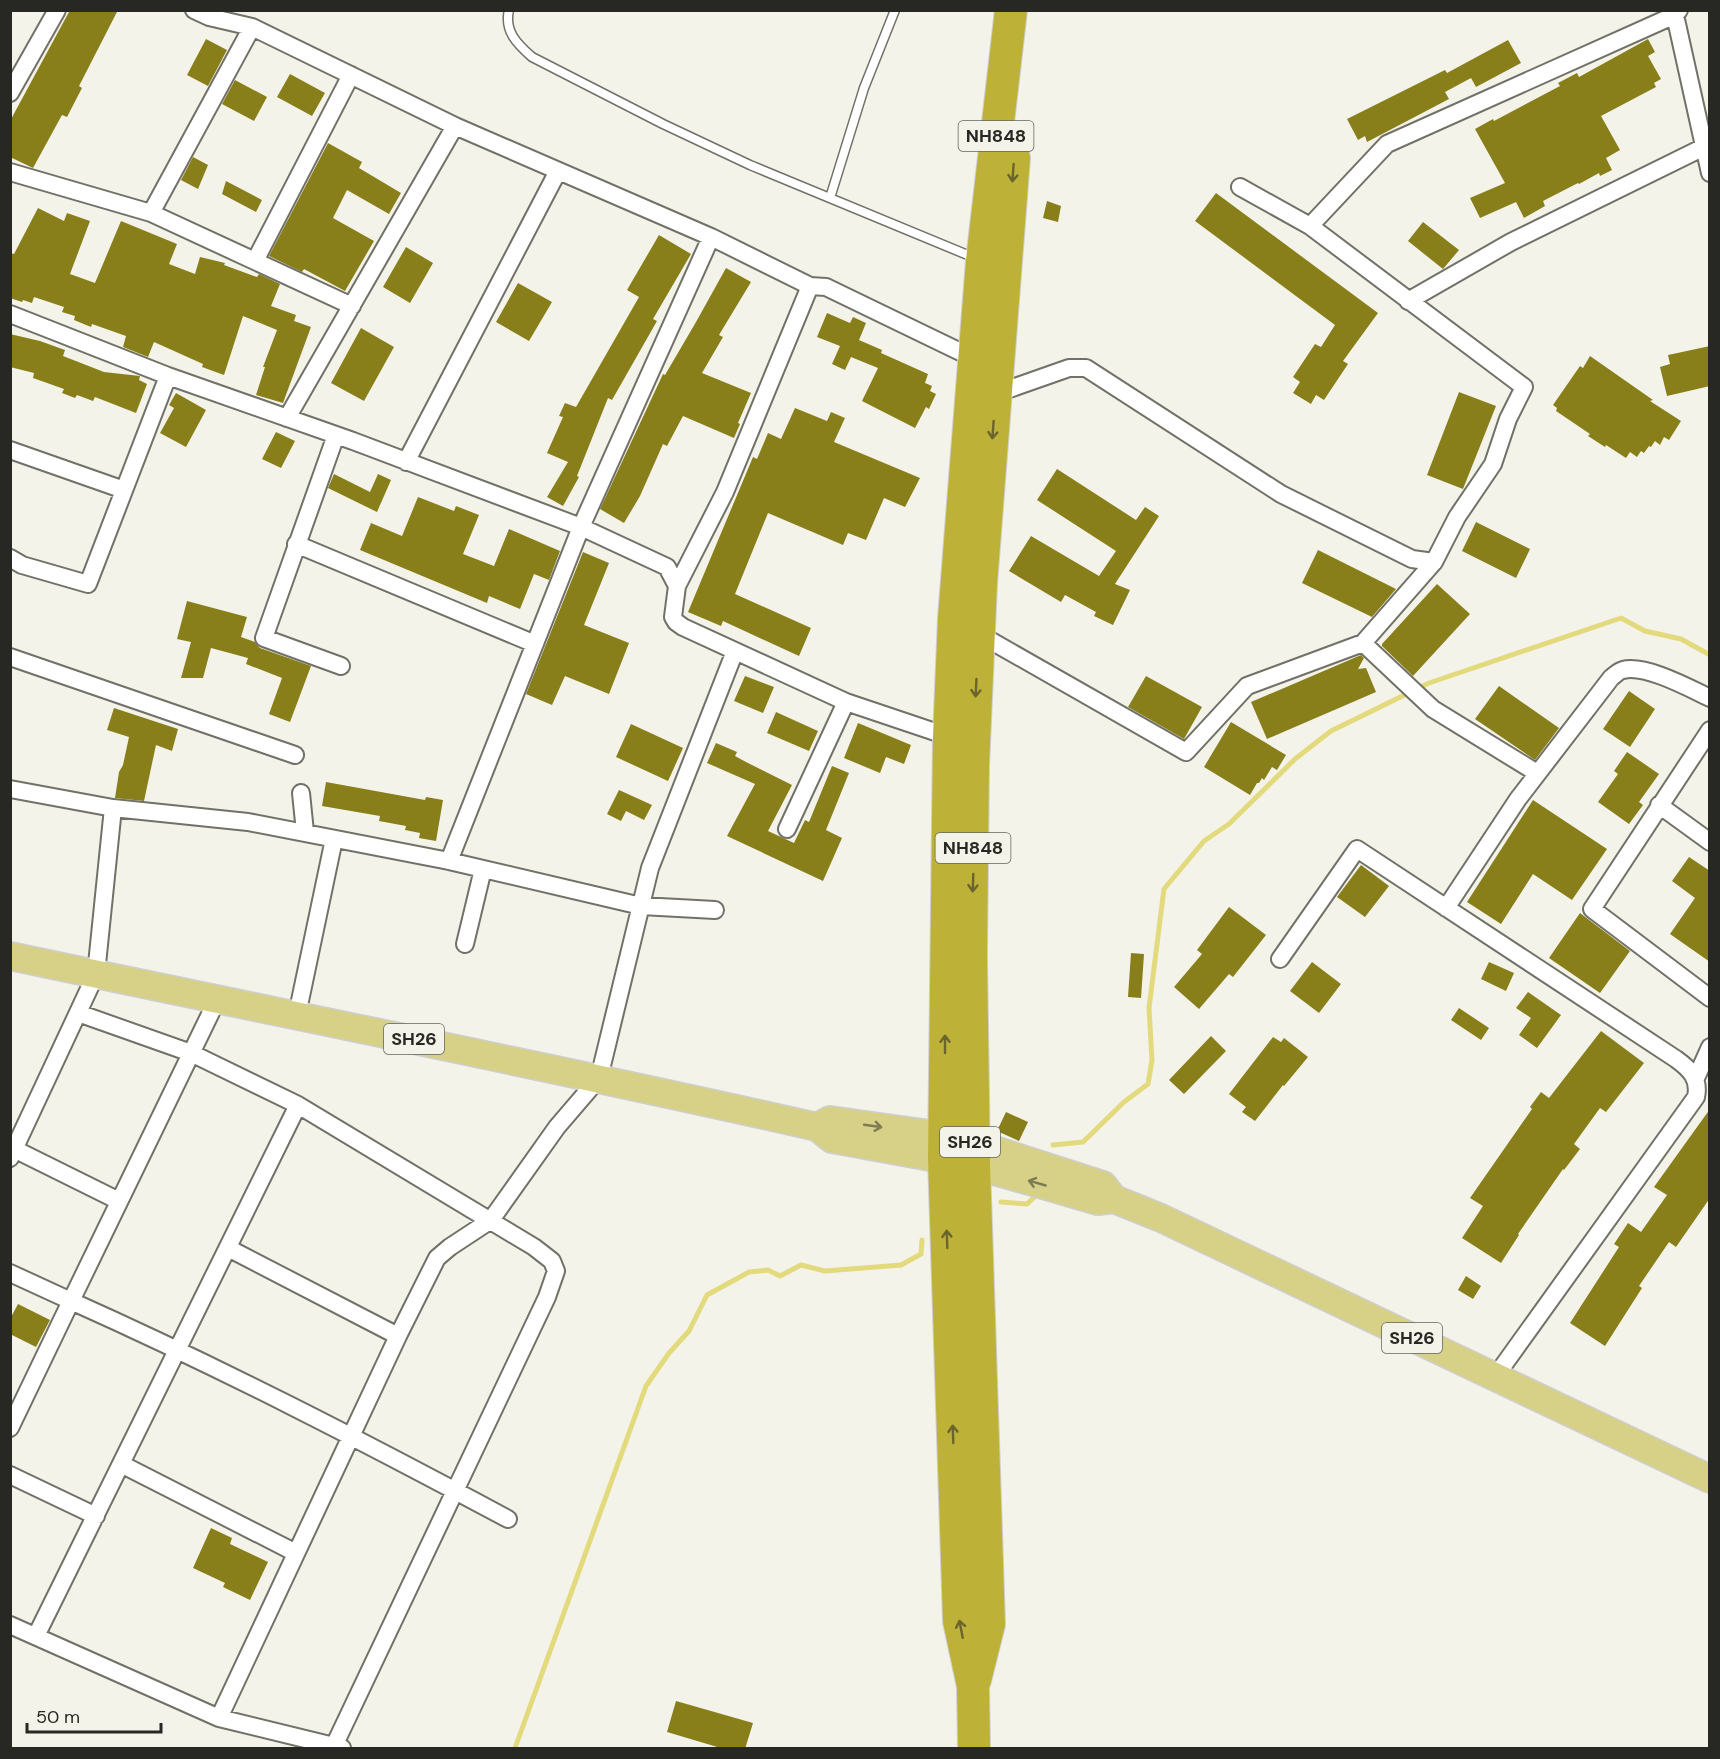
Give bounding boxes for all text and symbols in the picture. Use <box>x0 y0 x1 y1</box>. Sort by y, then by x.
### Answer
road number: NH848 <box>958 121 1034 151</box>
one-way arrow <box>1007 162 1018 182</box>
one-way arrow <box>987 420 998 440</box>
one-way arrow <box>971 677 982 697</box>
road number: NH848 <box>936 833 1010 863</box>
one-way arrow <box>967 872 979 892</box>
road number: SH26 <box>384 1024 444 1054</box>
one-way arrow <box>939 1035 951 1055</box>
one-way arrow <box>862 1120 882 1131</box>
road number: SH26 <box>940 1127 1000 1157</box>
one-way arrow <box>1028 1177 1047 1188</box>
one-way arrow <box>941 1230 952 1250</box>
road number: SH26 <box>1382 1323 1442 1353</box>
one-way arrow <box>948 1425 959 1445</box>
one-way arrow <box>955 1620 966 1639</box>
scale bar <box>27 1696 160 1734</box>
text: 50 m <box>36 1705 80 1729</box>

